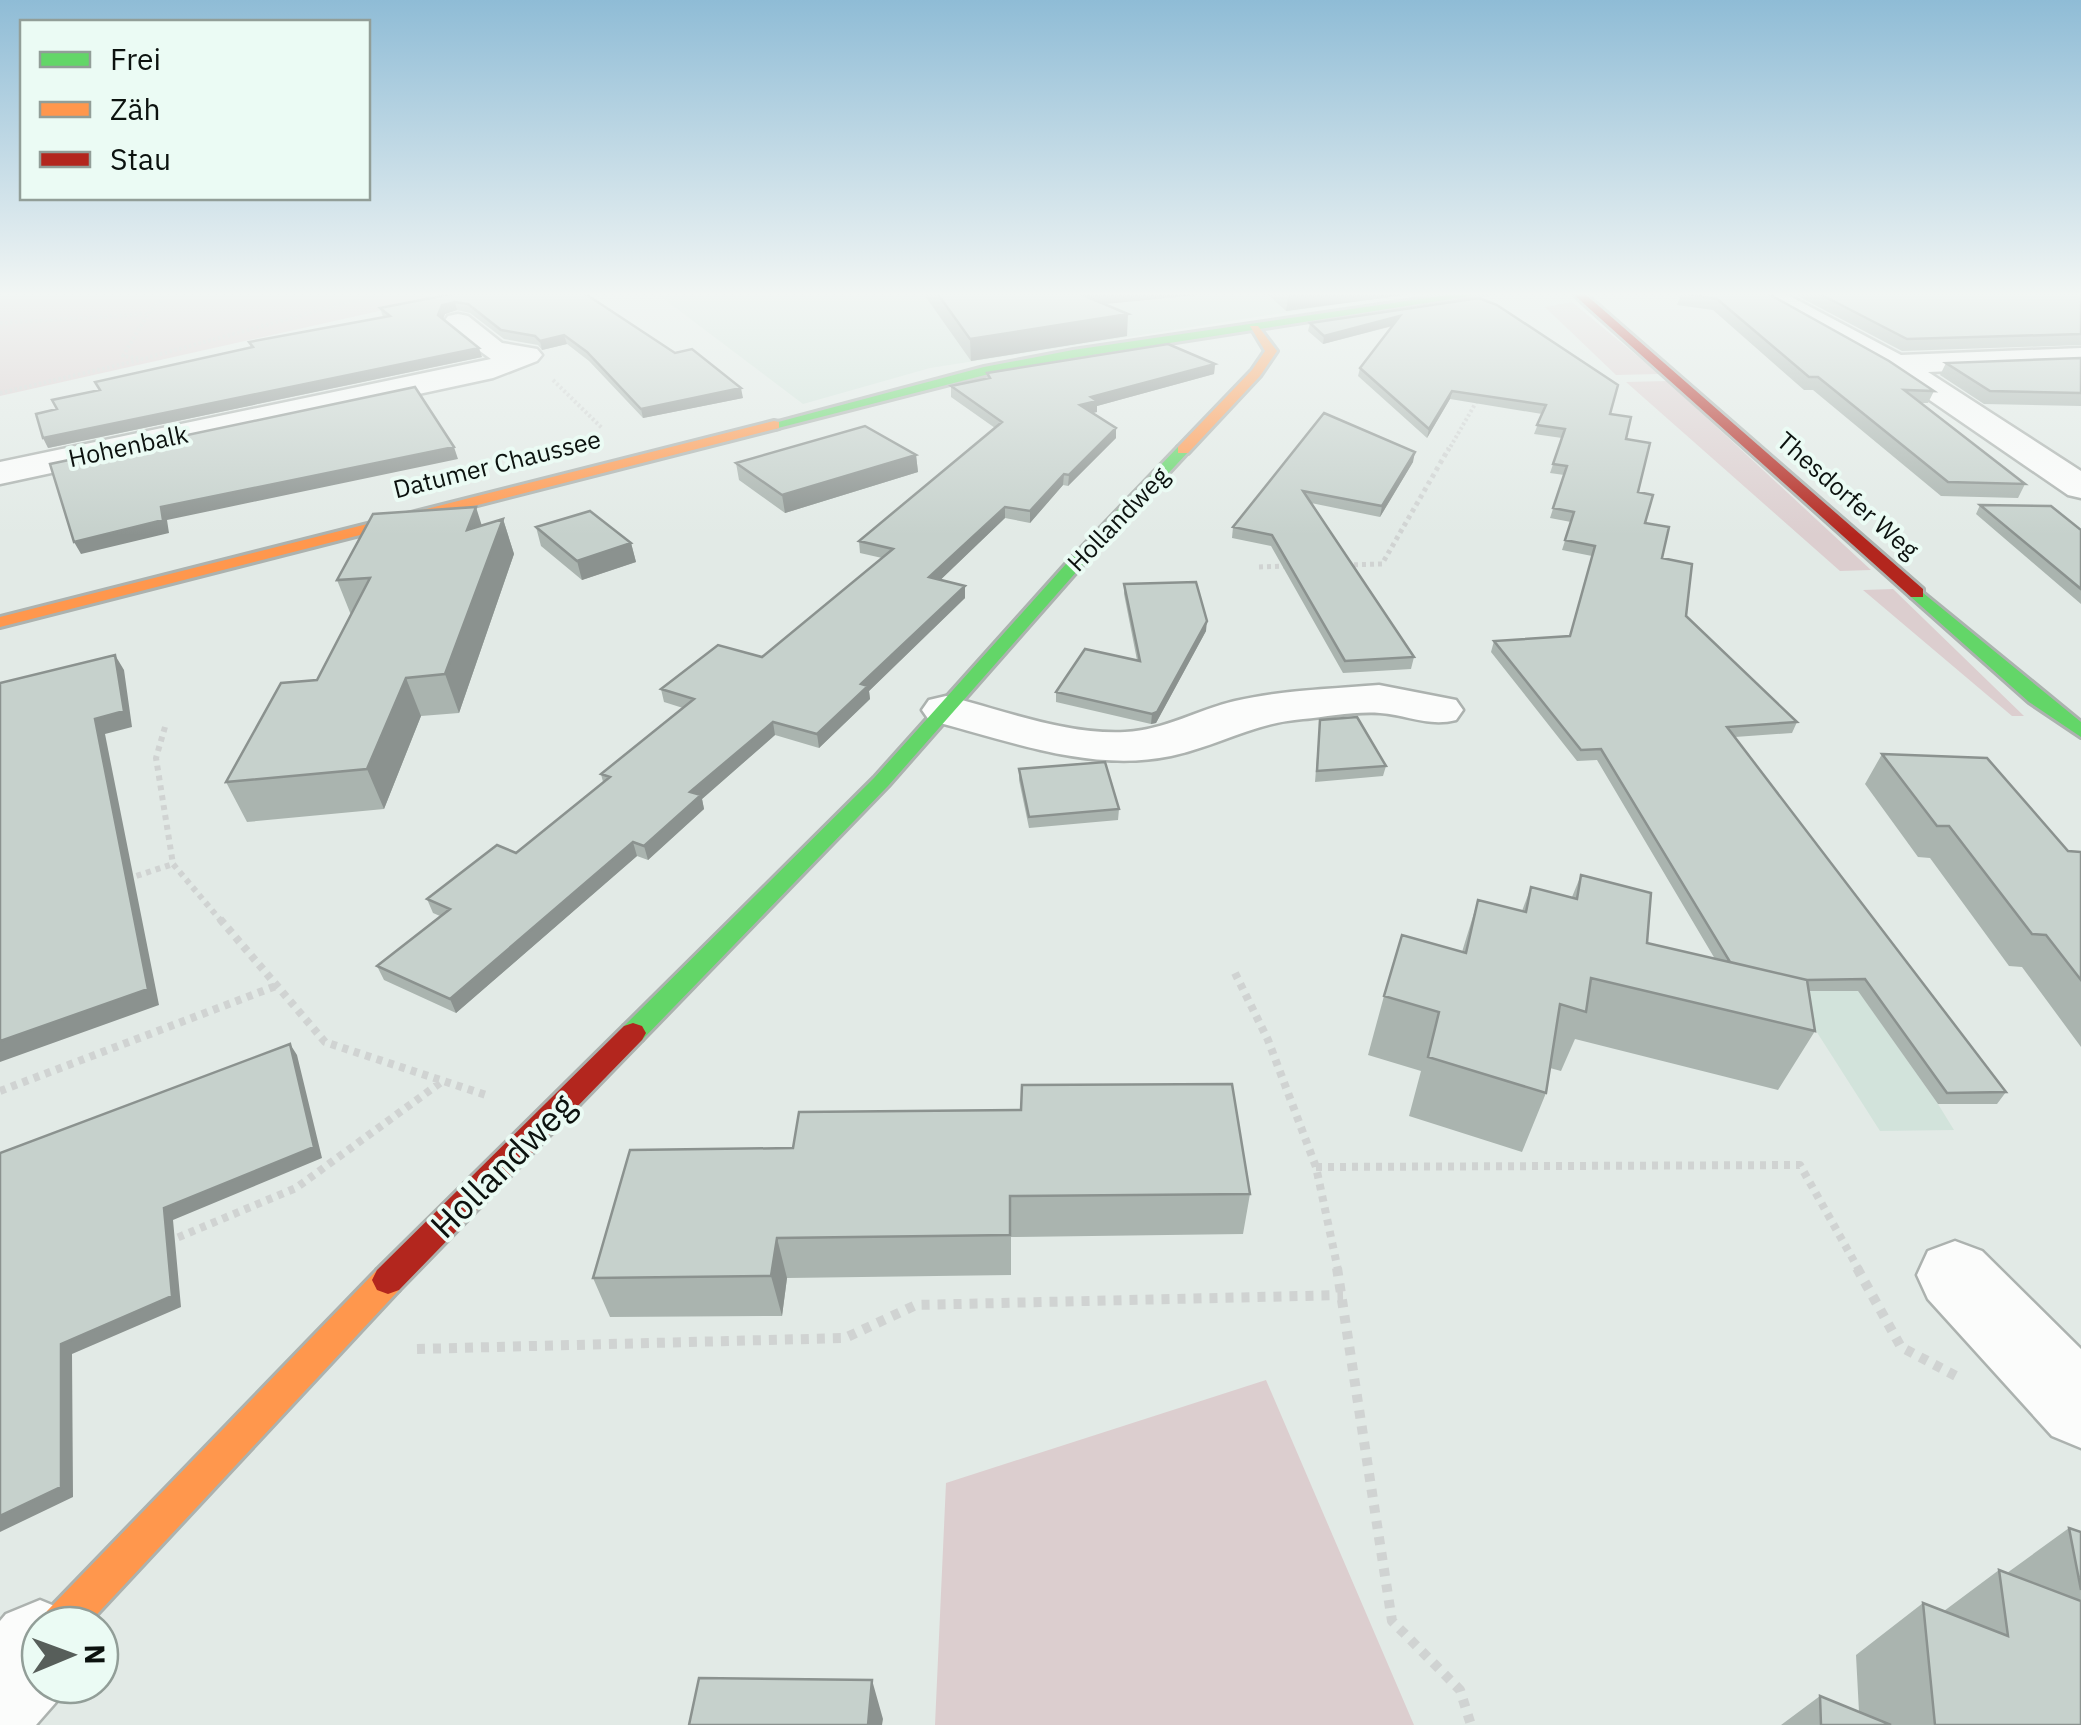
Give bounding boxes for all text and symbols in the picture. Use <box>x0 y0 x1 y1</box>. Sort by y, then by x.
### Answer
legend <box>20 20 370 200</box>
text: Frei <box>110 39 161 78</box>
text: Zäh <box>110 89 160 128</box>
text: Stau <box>110 139 171 178</box>
street label: Hohenbalk <box>65 417 191 474</box>
street label: Datumer Chaussee <box>390 422 604 505</box>
street label: Thesdorfer Weg <box>1770 424 1926 565</box>
street label: Hollandweg <box>1060 459 1176 578</box>
street label: Hollandweg <box>420 1083 585 1247</box>
north arrow <box>20 1605 120 1705</box>
text: N <box>77 1644 114 1665</box>

